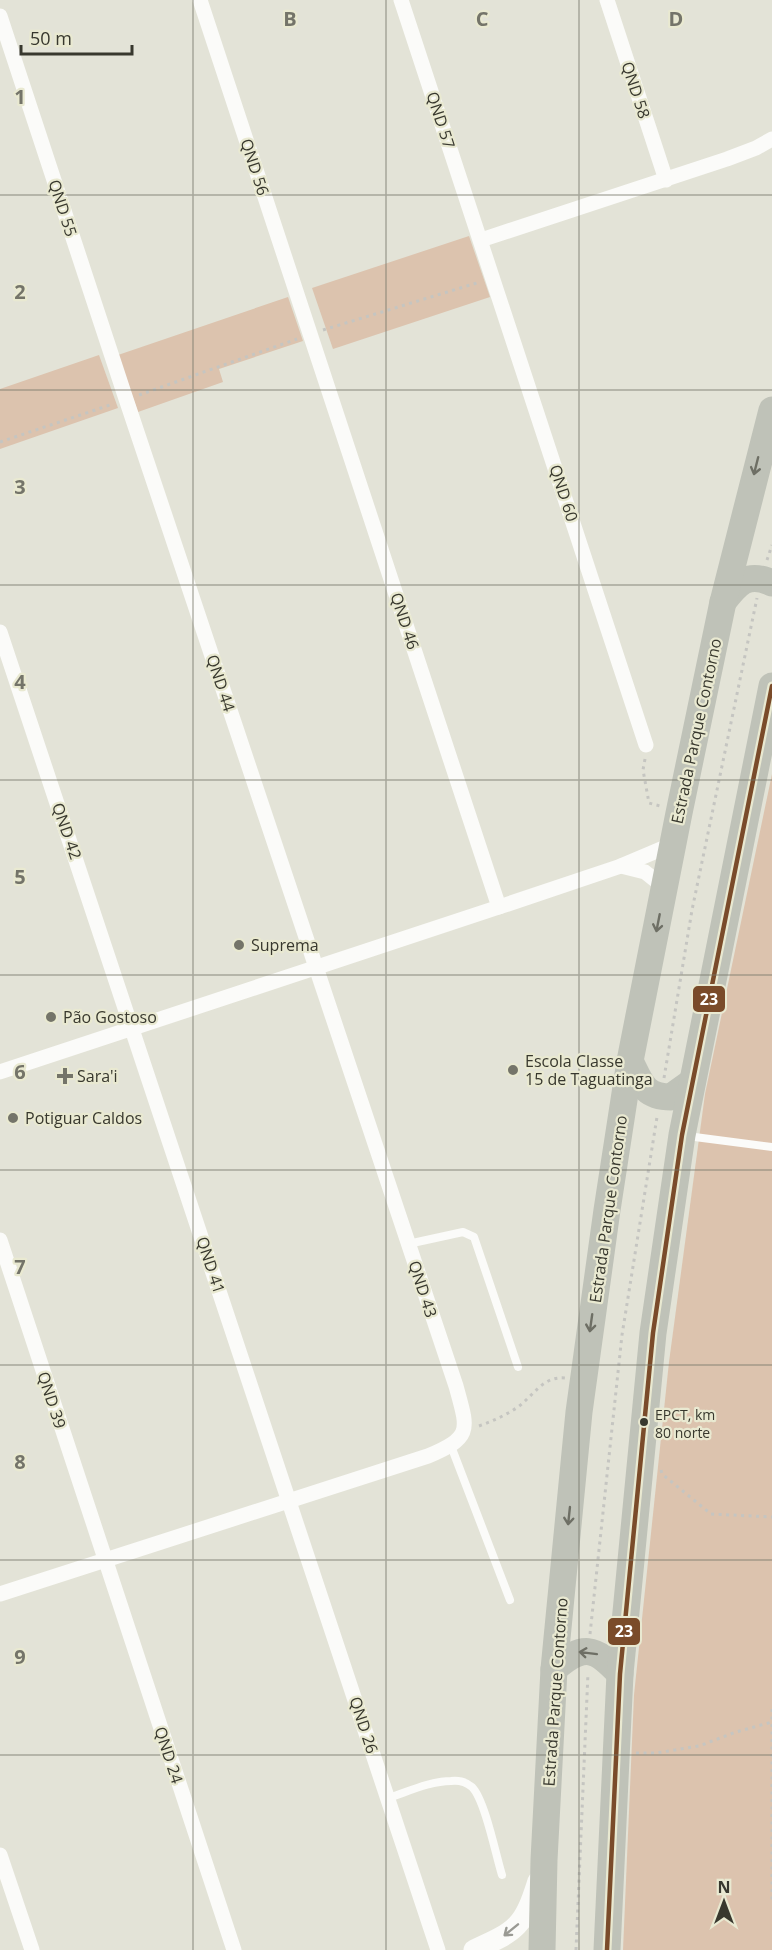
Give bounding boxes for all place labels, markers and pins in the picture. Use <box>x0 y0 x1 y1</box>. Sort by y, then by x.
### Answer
place label: Suprema <box>251 934 319 956</box>
marker: Suprema <box>232 938 246 952</box>
place label: Pão Gostoso <box>63 1006 157 1028</box>
marker: Pão Gostoso <box>44 1010 58 1024</box>
place label: Escola Classe 15 de Taguatinga <box>525 1050 653 1090</box>
marker: Escola Classe 15 de Taguatinga <box>506 1063 520 1077</box>
place label: Sara'i <box>77 1065 118 1087</box>
marker: Sara'i <box>58 1069 72 1083</box>
place label: Potiguar Caldos <box>25 1107 142 1129</box>
marker: Potiguar Caldos <box>6 1111 20 1125</box>
place label: EPCT, km 80 norte <box>655 1405 715 1442</box>
marker: EPCT, km 80 norte <box>638 1416 650 1428</box>

